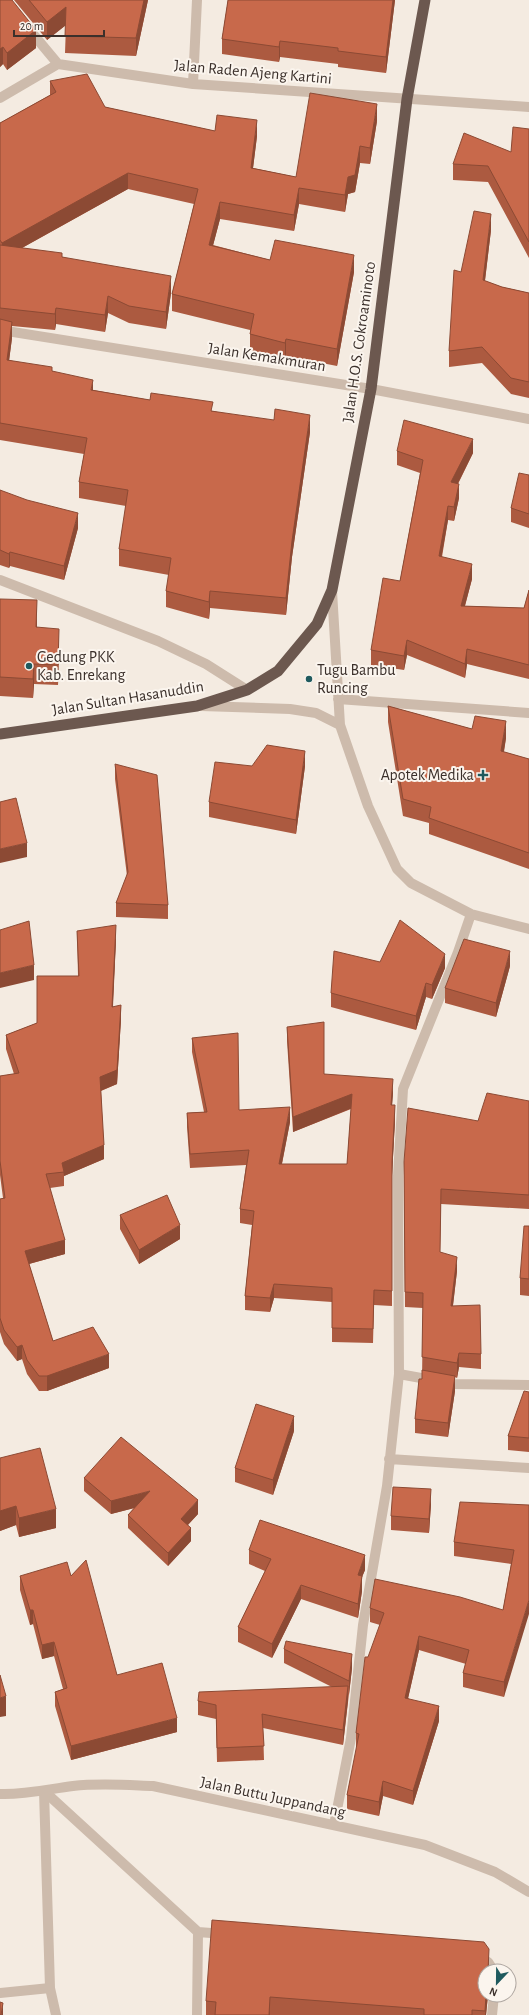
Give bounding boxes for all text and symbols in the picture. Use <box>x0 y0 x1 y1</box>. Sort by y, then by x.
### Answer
scale bar <box>14 12 104 38</box>
text: 20 m <box>20 20 43 32</box>
street label: Jalan Raden Ajeng Kartini <box>173 57 333 88</box>
street label: Jalan H.O.S. Cokroaminoto <box>340 260 378 424</box>
street label: Jalan Kemakmuran <box>207 340 327 374</box>
place label: Gedung PKK Kab. Enrekang <box>37 649 125 683</box>
marker: Gedung PKK Kab. Enrekang <box>24 661 34 671</box>
place label: Tugu Bambu Runcing <box>317 662 395 696</box>
marker: Tugu Bambu Runcing <box>304 674 314 684</box>
street label: Jalan Sultan Hasanuddin <box>51 678 205 718</box>
place label: Apotek Medika <box>381 767 474 783</box>
marker: Apotek Medika <box>477 769 489 781</box>
street label: Jalan Buttu Juppandang <box>199 1774 347 1820</box>
north arrow <box>477 1963 517 2003</box>
text: N <box>488 1985 499 1998</box>

